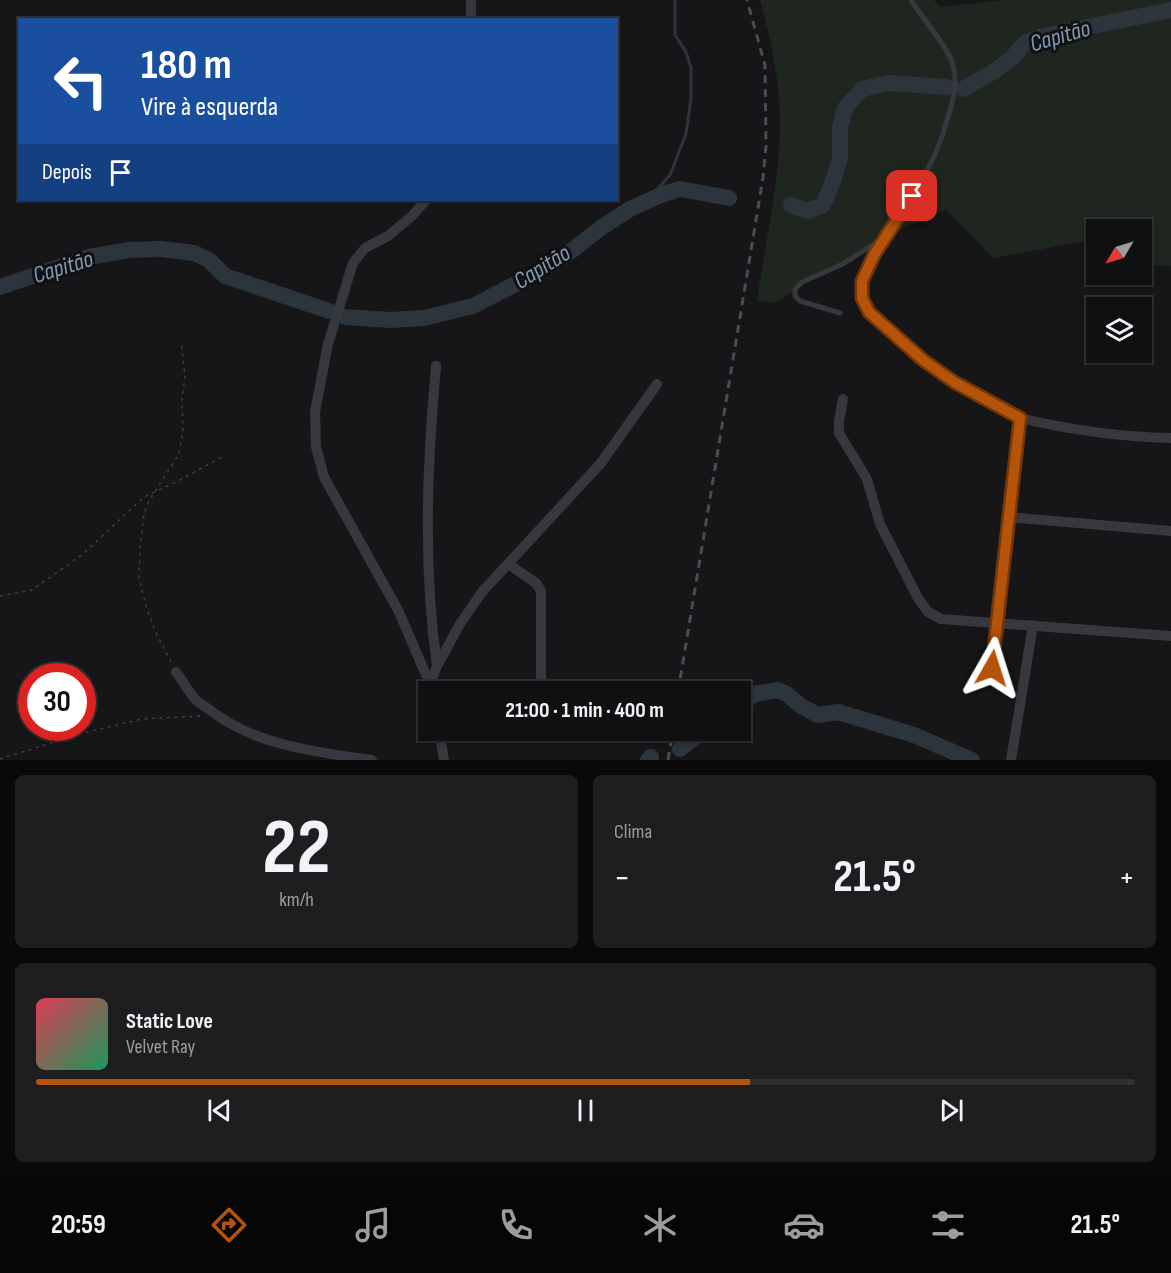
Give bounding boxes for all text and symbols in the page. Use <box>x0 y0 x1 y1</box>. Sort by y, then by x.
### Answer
water label: Capitão <box>1026 14 1094 58</box>
text: 180 m <box>141 40 232 91</box>
icon: left <box>42 42 120 120</box>
text: Vire à esquerda <box>141 91 278 123</box>
icon: arrive <box>104 156 137 189</box>
text: Depois <box>42 159 92 186</box>
pin <box>886 170 937 221</box>
icon: arrive <box>895 179 928 212</box>
north arrow <box>1086 219 1152 285</box>
map controls <box>1086 219 1152 363</box>
water label: Capitão <box>508 238 576 296</box>
water label: Capitão <box>29 244 97 290</box>
button: layers <box>1086 297 1152 363</box>
position arrow <box>960 636 1024 700</box>
speed limit sign: 30 <box>18 663 96 741</box>
text: 21:00 · 1 min · 400 m <box>505 697 664 724</box>
text: 22 <box>262 802 331 895</box>
text: Clima <box>614 820 652 844</box>
text: 21.5° <box>833 850 916 905</box>
text: − <box>614 858 630 898</box>
text: + <box>1119 858 1135 898</box>
text: km/h <box>279 888 314 912</box>
text: Static Love <box>126 1008 213 1035</box>
text: Velvet Ray <box>126 1035 195 1059</box>
icon: previous <box>203 1094 236 1127</box>
icon: pause <box>569 1094 602 1127</box>
icon: next <box>935 1094 968 1127</box>
icon: directions <box>208 1204 250 1246</box>
icon: music <box>352 1204 394 1246</box>
icon: phone <box>495 1204 537 1246</box>
icon: climate <box>639 1204 681 1246</box>
icon: car <box>783 1204 825 1246</box>
icon: filters <box>927 1204 969 1246</box>
text: 20:59 <box>51 1209 106 1241</box>
text: 21.5° <box>1070 1209 1120 1241</box>

